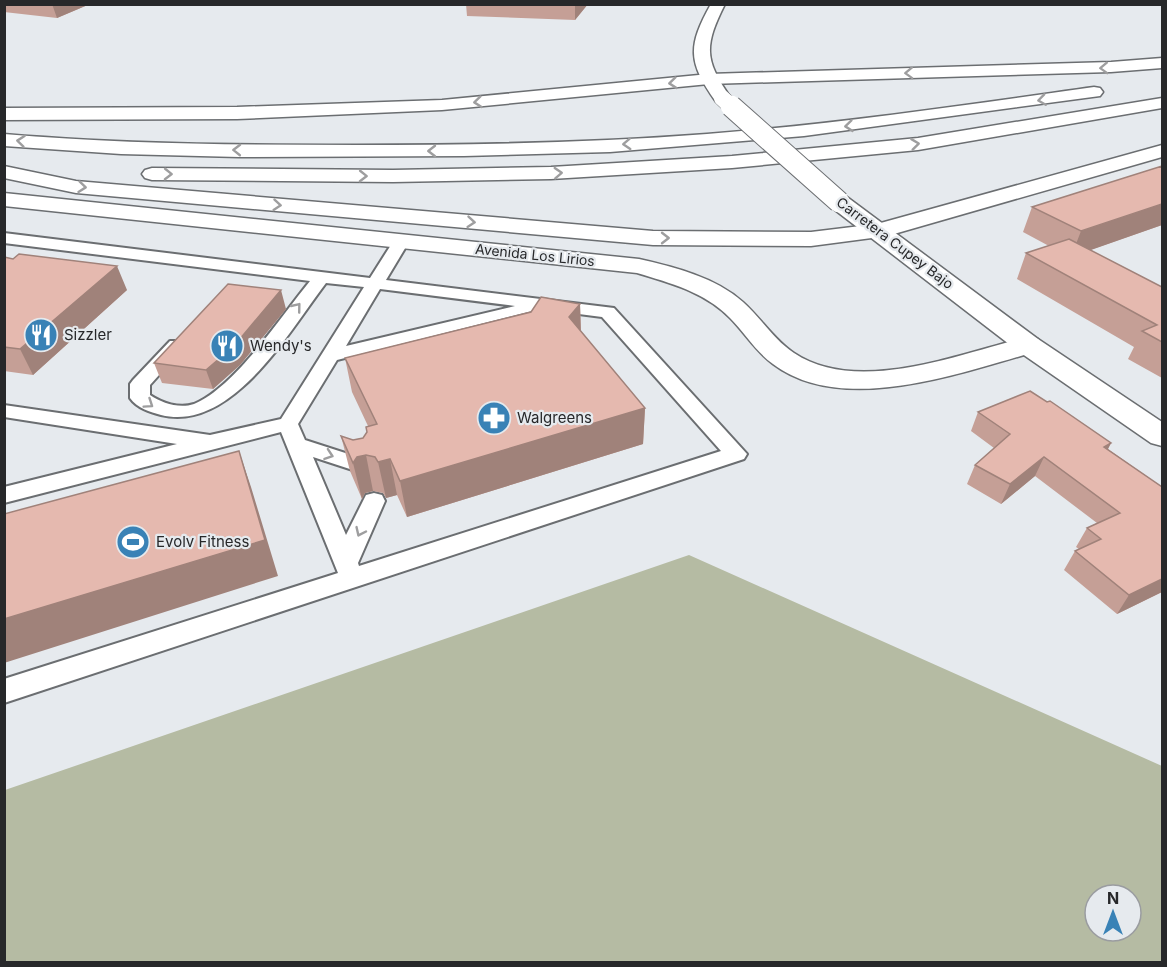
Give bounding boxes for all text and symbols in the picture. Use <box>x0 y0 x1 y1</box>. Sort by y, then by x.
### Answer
one-way arrow <box>1100 61 1109 74</box>
one-way arrow <box>905 67 914 79</box>
one-way arrow <box>668 76 677 89</box>
one-way arrow <box>1038 93 1047 105</box>
one-way arrow <box>474 95 483 108</box>
one-way arrow <box>844 119 854 132</box>
one-way arrow <box>16 135 26 148</box>
one-way arrow <box>622 137 631 150</box>
one-way arrow <box>911 138 920 151</box>
one-way arrow <box>232 144 241 157</box>
one-way arrow <box>427 145 436 157</box>
one-way arrow <box>553 166 562 179</box>
one-way arrow <box>163 168 172 180</box>
one-way arrow <box>358 170 367 182</box>
one-way arrow <box>78 180 87 193</box>
street label: Carretera Cupey Bajo <box>833 193 957 292</box>
one-way arrow <box>272 198 281 211</box>
one-way arrow <box>466 215 475 228</box>
one-way arrow <box>661 232 670 244</box>
street label: Avenida Los Lirios <box>474 240 596 269</box>
one-way arrow <box>290 303 301 314</box>
restaurant icon: Sizzler <box>23 317 59 353</box>
place label: Sizzler <box>64 325 112 344</box>
restaurant icon: Wendy's <box>209 328 245 364</box>
place label: Wendy's <box>250 336 312 355</box>
one-way arrow <box>142 397 153 408</box>
pharmacy icon: Walgreens <box>476 400 512 436</box>
place label: Walgreens <box>517 408 592 427</box>
one-way arrow <box>323 447 334 460</box>
sports icon: Evolv Fitness <box>115 524 151 560</box>
one-way arrow <box>355 525 367 536</box>
place label: Evolv Fitness <box>156 532 249 551</box>
north arrow <box>1083 883 1143 943</box>
text: N <box>1107 888 1119 908</box>

